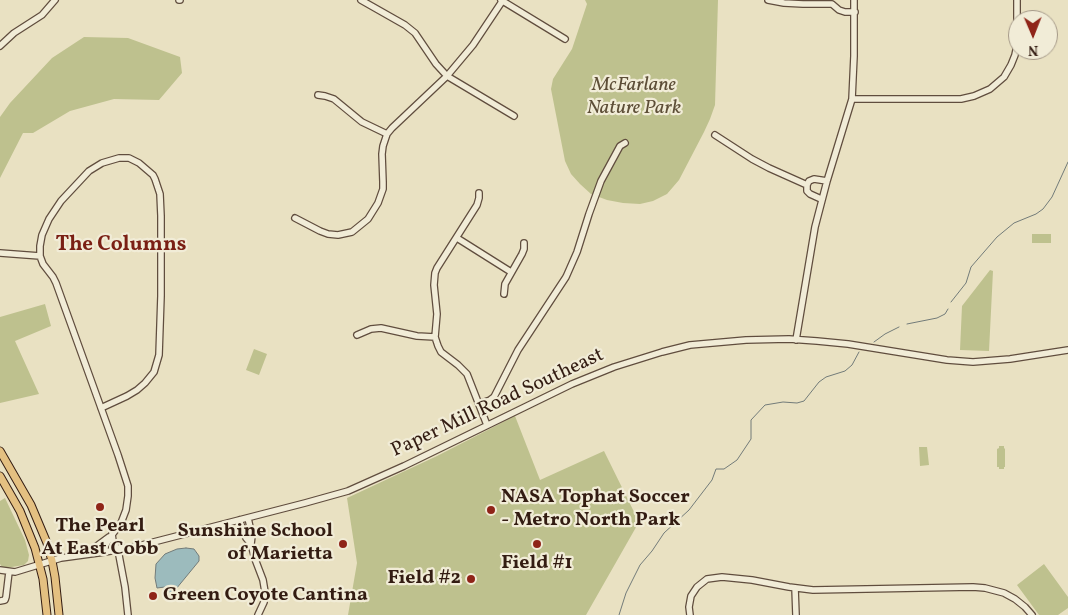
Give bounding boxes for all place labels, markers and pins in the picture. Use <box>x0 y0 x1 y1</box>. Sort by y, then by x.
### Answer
place label: NASA Tophat Soccer - Metro North Park <box>501 486 690 533</box>
marker: The Pearl At East Cobb <box>94 501 106 513</box>
marker: NASA Tophat Soccer - Metro North Park <box>485 504 497 516</box>
place label: The Pearl At East Cobb <box>41 515 159 562</box>
place label: Sunshine School of Marietta <box>177 520 333 567</box>
marker: Sunshine School of Marietta <box>337 538 349 550</box>
marker: Field #1 <box>531 538 543 550</box>
place label: Field #1 <box>501 552 573 576</box>
place label: Field #2 <box>387 567 461 591</box>
marker: Field #2 <box>465 573 477 585</box>
place label: Green Coyote Cantina <box>163 584 368 608</box>
marker: Green Coyote Cantina <box>147 590 159 602</box>

